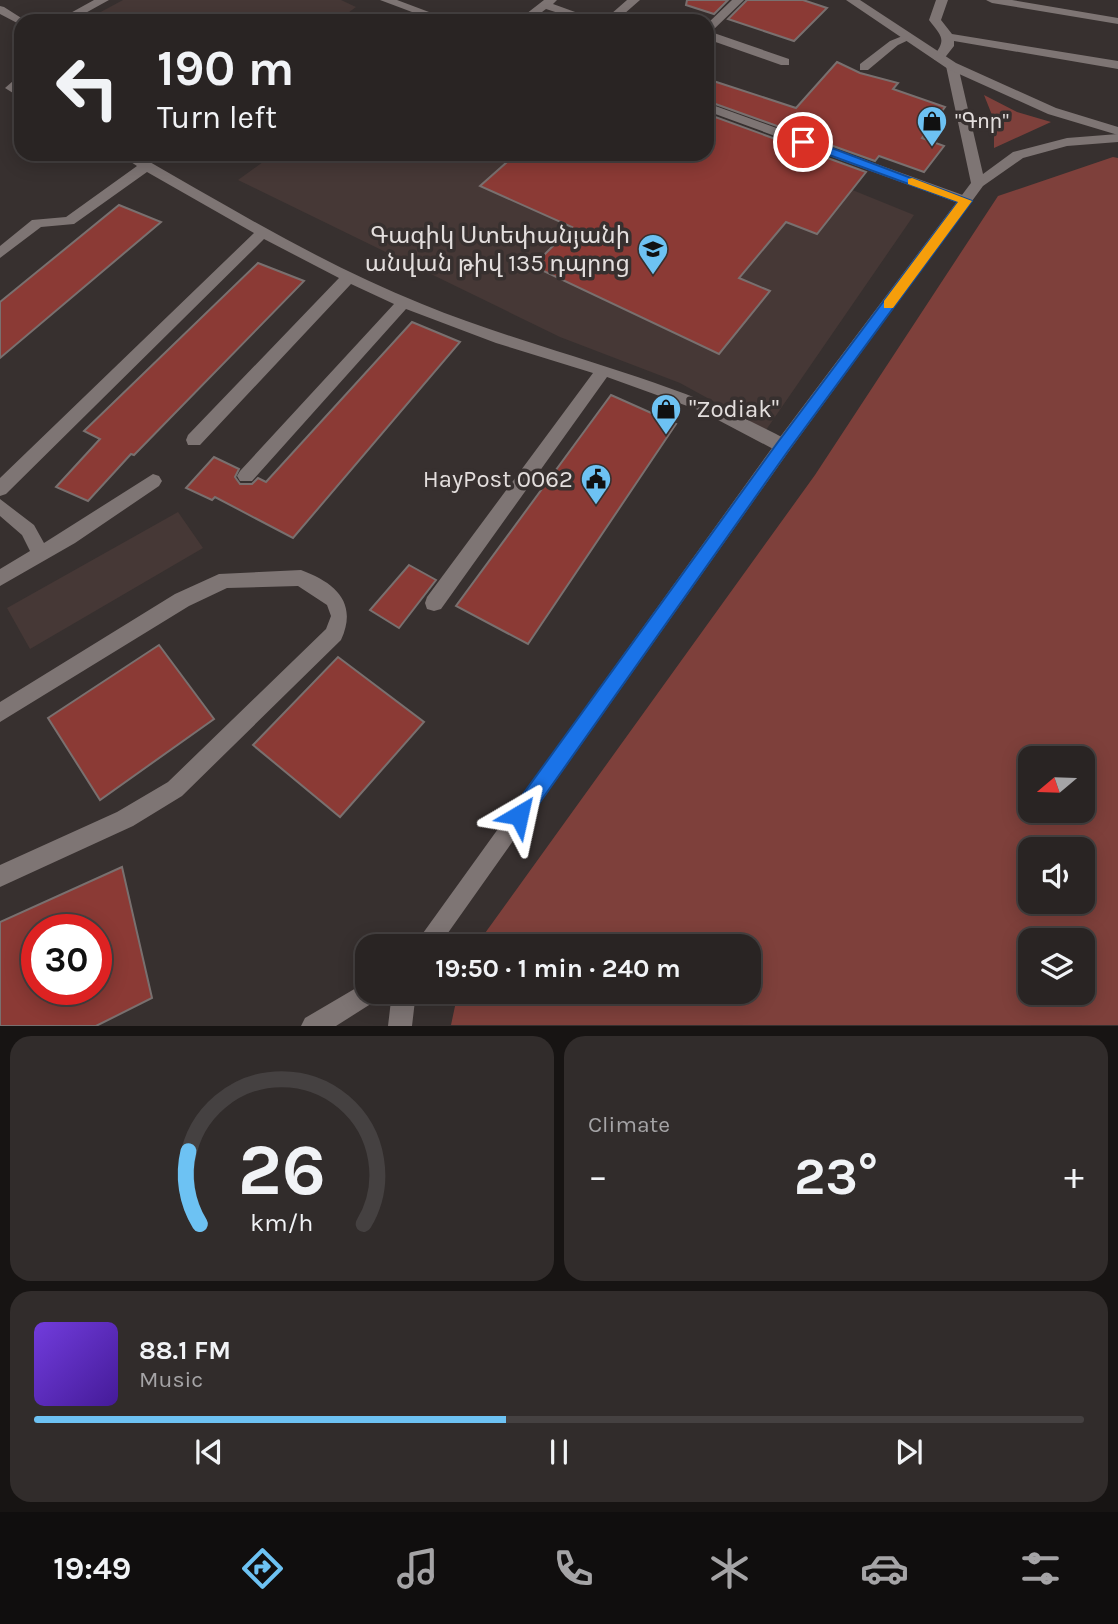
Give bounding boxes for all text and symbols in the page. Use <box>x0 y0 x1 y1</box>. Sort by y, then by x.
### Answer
text: 190 m <box>157 40 294 97</box>
icon: left <box>42 42 133 133</box>
text: Turn left <box>157 99 277 136</box>
shop icon: "Գոր" <box>915 104 949 148</box>
place label: "Գոր" <box>955 109 1009 133</box>
pin <box>773 112 833 172</box>
icon: arrive <box>784 123 822 161</box>
place label: Գագիկ Ստեփանյանի անվան թիվ 135 դպրոց <box>365 221 630 277</box>
school or university icon: Գագիկ Ստեփանյանի անվան թիվ 135 դպրոց <box>636 232 670 276</box>
shop icon: "Zodiak" <box>649 392 683 436</box>
place label: "Zodiak" <box>689 395 779 423</box>
public building icon: HayPost 0062 <box>579 462 613 506</box>
place label: HayPost 0062 <box>423 465 573 493</box>
north arrow <box>1018 746 1096 822</box>
map controls <box>1018 746 1095 1005</box>
position arrow <box>482 778 556 852</box>
button: sound <box>1018 837 1095 914</box>
speed limit sign: 30 <box>21 914 112 1005</box>
button: layers <box>1018 928 1095 1005</box>
text: 19:50 · 1 min · 240 m <box>435 953 681 984</box>
text: Climate <box>588 1111 670 1138</box>
text: 26 <box>238 1128 326 1213</box>
text: 23° <box>794 1146 878 1207</box>
text: − <box>588 1154 608 1199</box>
text: + <box>1064 1154 1084 1199</box>
text: km/h <box>250 1208 314 1237</box>
text: 88.1 FM <box>139 1335 231 1366</box>
text: Music <box>139 1366 203 1393</box>
icon: previous <box>190 1433 228 1471</box>
icon: pause <box>540 1433 578 1471</box>
icon: next <box>890 1433 928 1471</box>
icon: directions <box>238 1544 287 1593</box>
icon: music <box>393 1544 442 1593</box>
icon: phone <box>549 1544 598 1593</box>
icon: climate <box>705 1544 754 1593</box>
icon: car <box>860 1544 909 1593</box>
icon: filters <box>1016 1544 1065 1593</box>
text: 19:49 <box>53 1550 131 1587</box>

